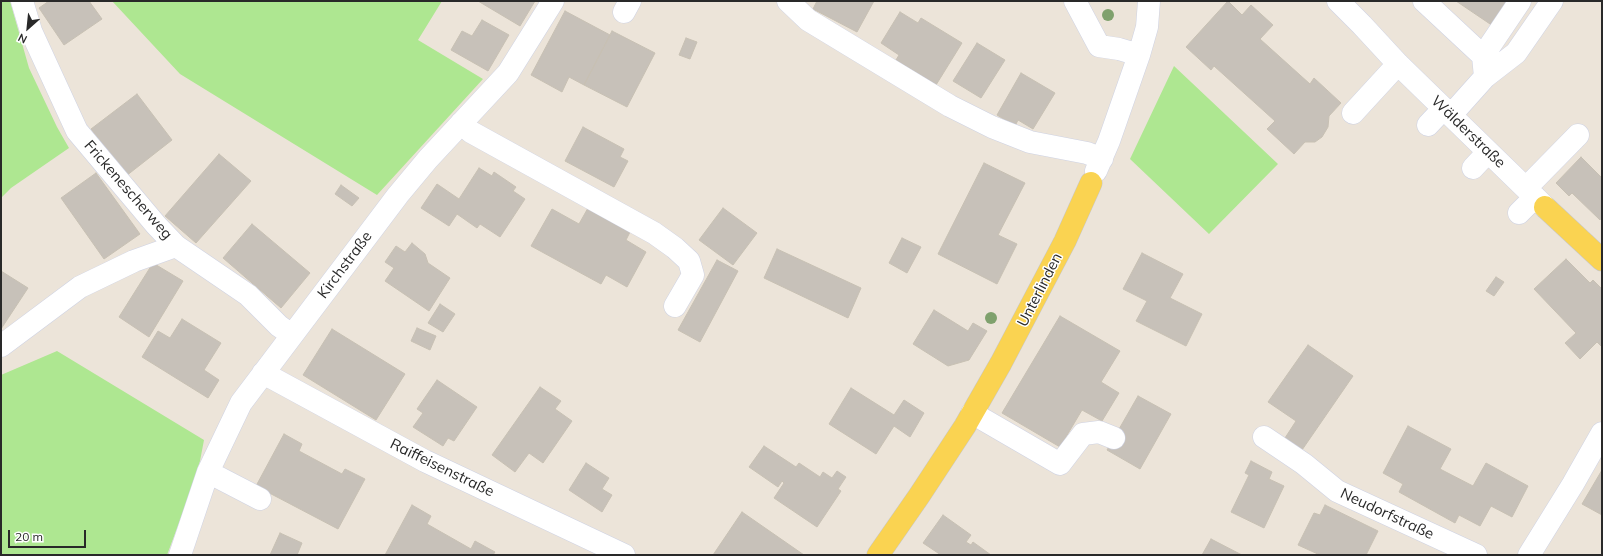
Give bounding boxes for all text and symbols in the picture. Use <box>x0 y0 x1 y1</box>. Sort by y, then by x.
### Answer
north arrow <box>8 8 48 48</box>
text: N <box>16 31 29 47</box>
street label: Wälderstraße <box>1427 92 1509 172</box>
street label: Frickenescherweg <box>80 137 176 243</box>
street label: Kirchstraße <box>314 228 376 302</box>
street label: Unterlinden <box>1014 250 1066 330</box>
street label: Raiffeisenstraße <box>387 435 497 501</box>
street label: Neudorfstraße <box>1337 484 1437 544</box>
scale bar <box>10 522 88 548</box>
text: 20 m <box>15 529 43 544</box>

